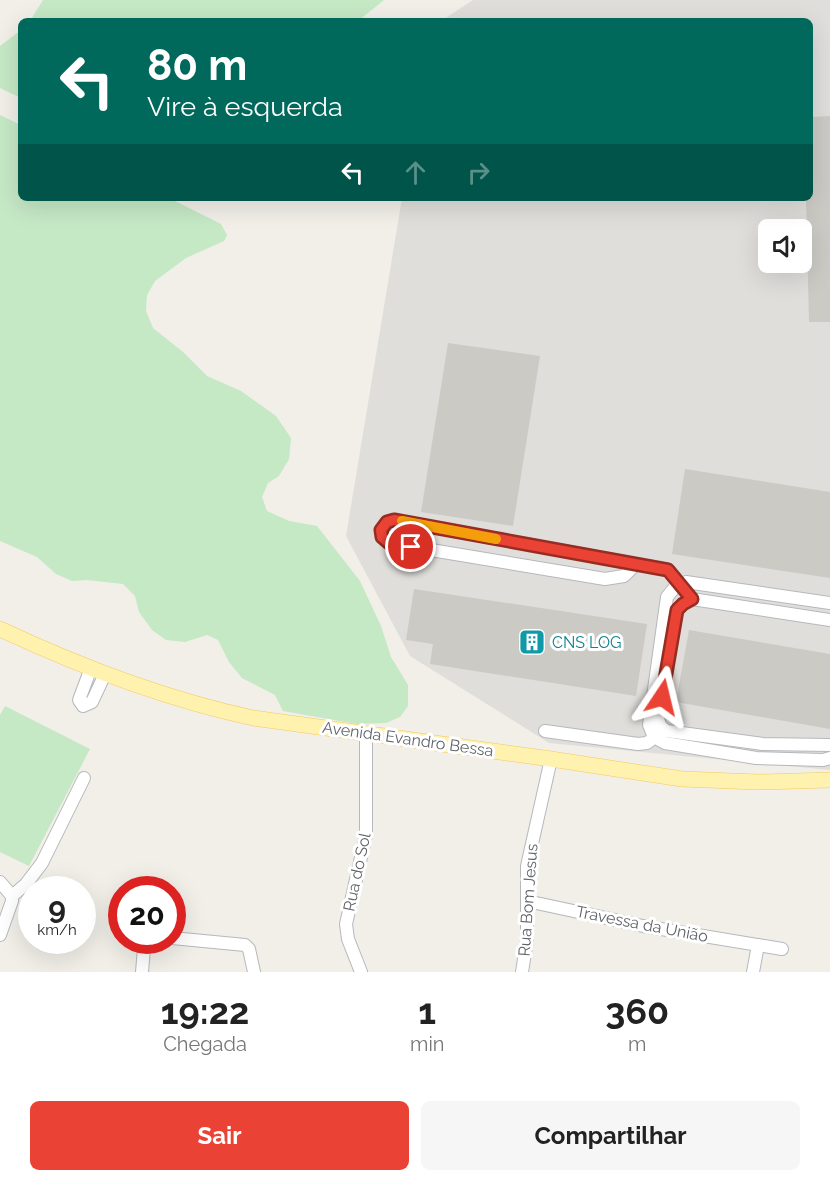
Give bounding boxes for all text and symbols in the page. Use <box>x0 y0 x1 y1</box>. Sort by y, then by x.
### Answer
text: 80 m <box>147 41 247 90</box>
icon: left <box>48 42 126 120</box>
text: Vire à esquerda <box>147 91 343 122</box>
icon: left <box>336 156 369 189</box>
icon: ahead <box>399 156 432 189</box>
icon: right <box>462 156 495 189</box>
map controls <box>758 219 812 273</box>
button: sound <box>758 219 812 273</box>
pin <box>385 521 436 572</box>
icon: arrive <box>394 530 427 563</box>
building icon: CNS LOG <box>517 627 547 657</box>
place label: CNS LOG <box>552 633 621 652</box>
position arrow <box>630 665 694 729</box>
street label: Avenida Evandro Bessa <box>321 718 495 760</box>
street label: Rua do Sol <box>339 830 375 913</box>
street label: Rua Bom Jesus <box>515 843 541 957</box>
speed limit sign: 20 <box>108 876 186 954</box>
text: 9 <box>48 890 66 925</box>
street label: Travessa da União <box>574 902 710 946</box>
text: km/h <box>37 921 77 939</box>
text: 19:22 <box>161 990 249 1032</box>
text: 1 <box>418 990 436 1032</box>
text: 360 <box>605 990 669 1032</box>
text: Chegada <box>163 1032 247 1056</box>
text: min <box>410 1032 444 1056</box>
text: m <box>628 1032 646 1056</box>
button: Sair <box>30 1101 409 1170</box>
button: Compartilhar <box>421 1101 800 1170</box>

